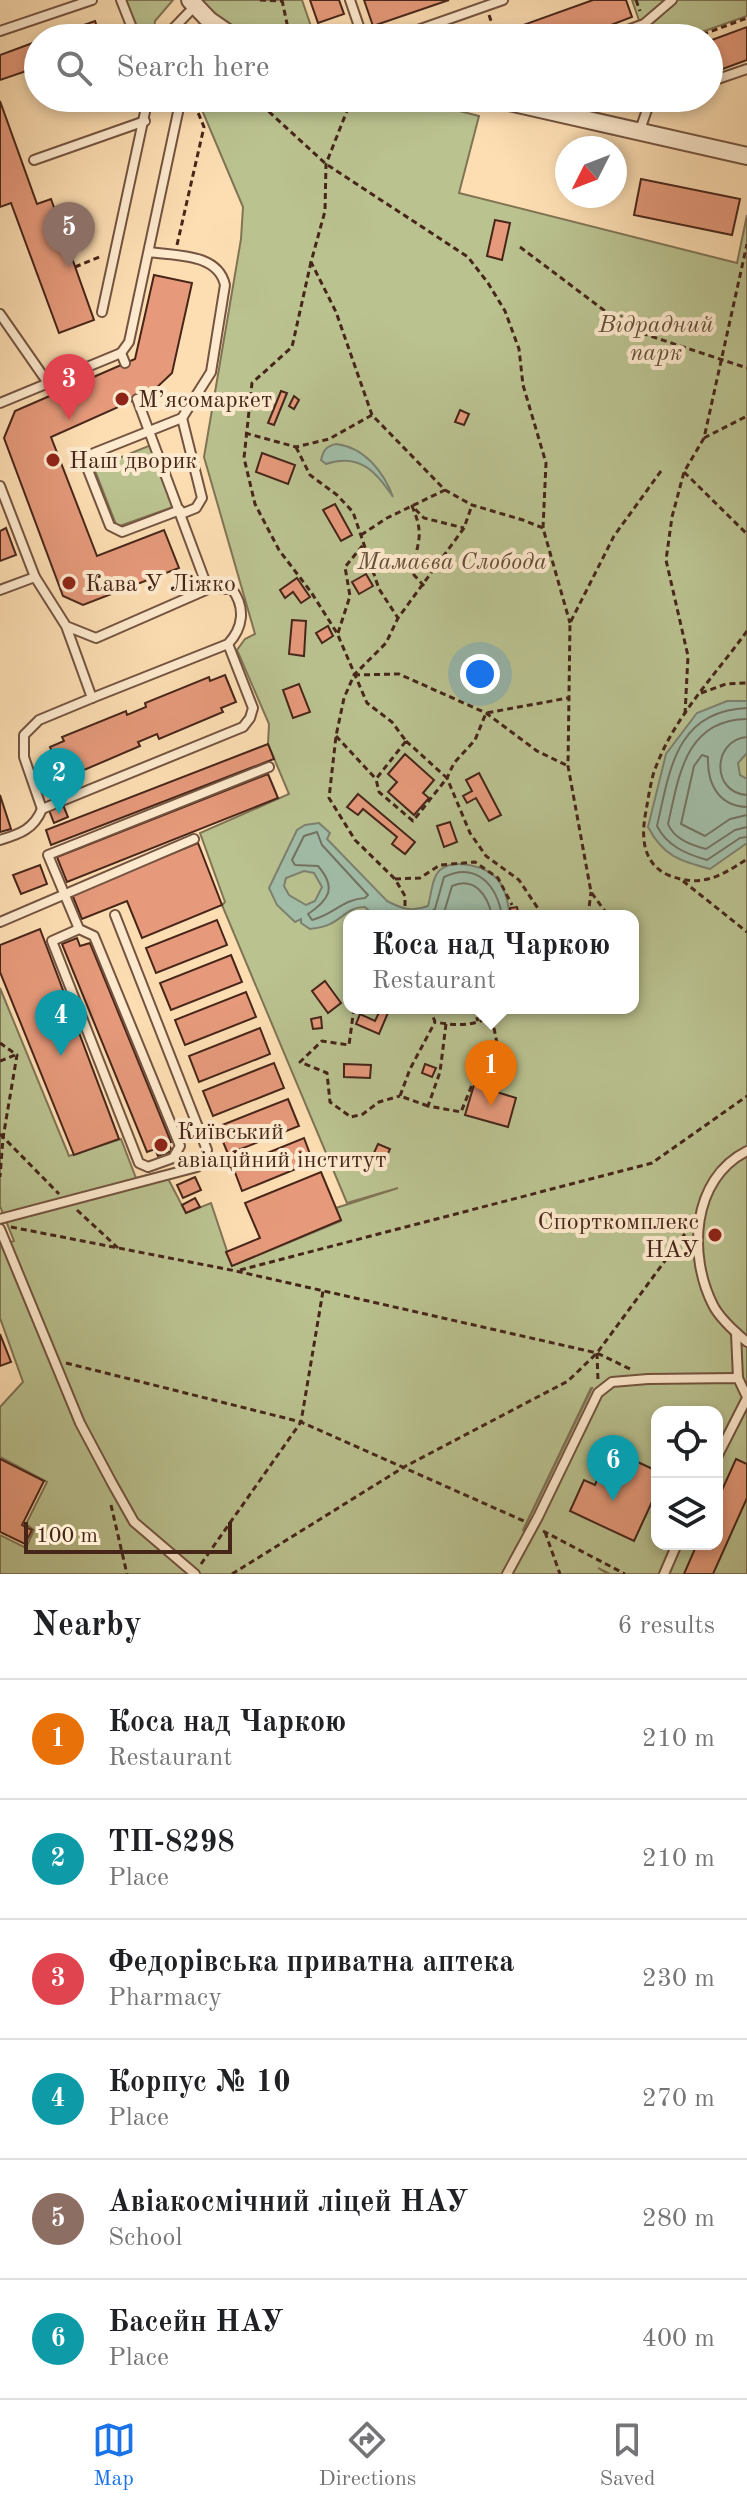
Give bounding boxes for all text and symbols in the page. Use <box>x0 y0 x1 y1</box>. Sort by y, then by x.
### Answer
search box <box>24 24 723 112</box>
icon: search <box>52 46 96 90</box>
text: Search here <box>116 53 270 83</box>
north arrow <box>555 136 627 208</box>
pin: 5 <box>43 202 95 268</box>
park label: Відрадний парк <box>597 314 714 366</box>
pin: 3 <box>43 354 95 420</box>
place label: М’ясомаркет <box>138 389 272 413</box>
marker: М’ясомаркет <box>113 390 131 408</box>
place label: Наш дворик <box>69 450 197 474</box>
marker: Наш дворик <box>44 451 62 469</box>
park label: Мамаєва Слобода <box>356 551 547 575</box>
place label: Кава У Ліжко <box>85 573 236 597</box>
marker: Кава У Ліжко <box>60 574 78 592</box>
your location <box>460 654 500 694</box>
pin: 2 <box>33 748 85 814</box>
popup <box>343 910 639 1014</box>
text: Коса над Чаркою <box>372 931 610 961</box>
text: Restaurant <box>372 968 496 994</box>
pin: 4 <box>35 990 87 1056</box>
pin: 1 <box>465 1040 517 1106</box>
place label: Київський авіаційний інститут <box>177 1121 387 1173</box>
marker: Київський авіаційний інститут <box>152 1136 170 1154</box>
place label: Спорткомплекс НАУ <box>538 1211 699 1263</box>
marker: Спорткомплекс НАУ <box>706 1226 724 1244</box>
map controls <box>651 1406 723 1550</box>
button: locate <box>651 1406 723 1478</box>
pin: 6 <box>587 1435 639 1501</box>
button: layers <box>651 1478 723 1550</box>
scale bar <box>24 1518 232 1554</box>
text: 100 m <box>36 1525 98 1547</box>
text: Nearby <box>32 1609 142 1643</box>
text: 6 results <box>617 1613 715 1639</box>
text: Коса над Чаркою <box>108 1708 346 1738</box>
text: 1 <box>50 1726 66 1752</box>
text: 210 m <box>642 1726 715 1752</box>
text: Restaurant <box>108 1745 232 1771</box>
text: ТП-8298 <box>108 1828 235 1858</box>
text: 2 <box>50 1846 66 1872</box>
text: 210 m <box>642 1846 715 1872</box>
text: Place <box>108 1865 169 1891</box>
text: Федорівська приватна аптека <box>108 1948 514 1978</box>
text: 3 <box>50 1966 66 1992</box>
text: 230 m <box>642 1966 715 1992</box>
text: Pharmacy <box>108 1985 222 2011</box>
text: Корпус № 10 <box>108 2068 291 2098</box>
text: 4 <box>50 2086 66 2112</box>
text: 270 m <box>642 2086 715 2112</box>
text: Place <box>108 2105 169 2131</box>
text: Авіакосмічний ліцей НАУ <box>108 2188 469 2218</box>
text: 5 <box>50 2206 66 2232</box>
text: 280 m <box>642 2206 715 2232</box>
text: School <box>108 2225 182 2251</box>
text: Басейн НАУ <box>108 2308 284 2338</box>
text: 6 <box>50 2326 66 2352</box>
text: 400 m <box>642 2326 715 2352</box>
text: Place <box>108 2345 169 2371</box>
tab: Map <box>92 2418 136 2493</box>
tab: Directions <box>319 2418 416 2493</box>
tab: Saved <box>599 2418 655 2493</box>

